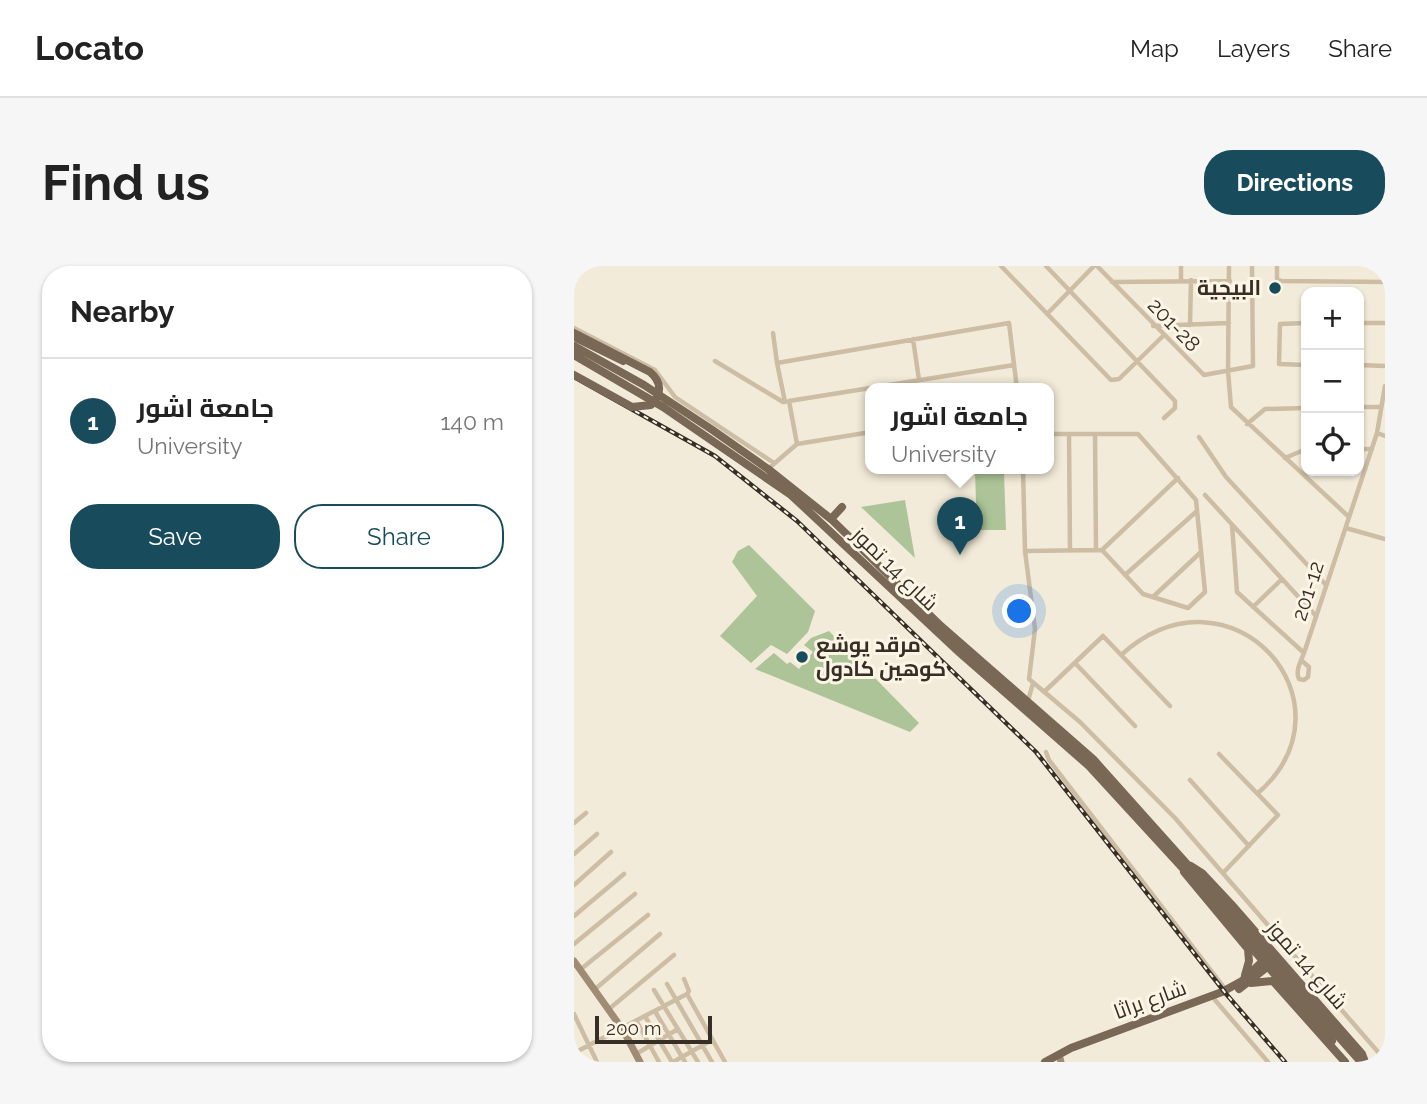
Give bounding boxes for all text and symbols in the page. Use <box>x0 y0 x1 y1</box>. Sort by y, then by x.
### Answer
text: Locato <box>35 29 144 68</box>
text: Map <box>1130 34 1179 63</box>
text: Layers <box>1217 34 1290 63</box>
text: Share <box>1328 34 1392 63</box>
button: Directions <box>1204 150 1385 215</box>
text: Find us <box>42 154 210 211</box>
place label: البيجية <box>1197 275 1261 300</box>
marker: البيجية <box>1267 280 1283 296</box>
map controls <box>1301 287 1364 476</box>
button: + <box>1301 287 1364 350</box>
street label: 201-28 <box>1143 293 1206 357</box>
text: Nearby <box>70 294 174 329</box>
button: − <box>1301 350 1364 413</box>
popup <box>865 383 1054 474</box>
text: جامعة اشور <box>137 393 274 423</box>
text: جامعة اشور <box>891 401 1028 431</box>
text: 1 <box>87 408 99 435</box>
text: 140 m <box>441 408 504 435</box>
button: locate <box>1301 413 1364 476</box>
text: University <box>137 432 242 459</box>
text: University <box>891 440 996 467</box>
pin: 1 <box>937 497 983 555</box>
button: Save <box>70 504 280 569</box>
button: Share <box>294 504 504 569</box>
street label: شارع 14 تموز <box>845 521 943 617</box>
street label: 201-12 <box>1286 558 1329 624</box>
your location <box>1002 594 1036 628</box>
place label: مرقد يوشع كوهين كادول <box>816 632 946 682</box>
marker: مرقد يوشع كوهين كادول <box>794 649 810 665</box>
street label: شارع 14 تموز <box>1260 914 1353 1015</box>
street label: شارع براثا <box>1110 975 1190 1026</box>
scale bar <box>595 1013 712 1045</box>
text: 200 m <box>606 1017 661 1039</box>

